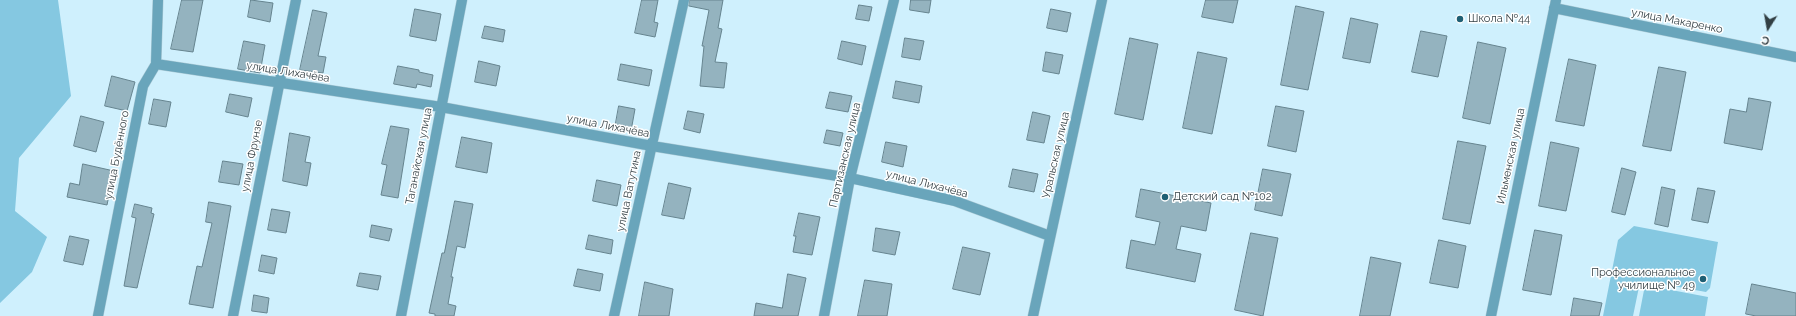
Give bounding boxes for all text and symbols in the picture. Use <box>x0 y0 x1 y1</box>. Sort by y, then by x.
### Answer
street label: улица Макаренко <box>1630 6 1724 36</box>
north arrow <box>1748 8 1788 48</box>
place label: Школа №44 <box>1468 12 1530 26</box>
marker: Школа №44 <box>1455 14 1465 24</box>
text: С <box>1761 33 1771 47</box>
street label: улица Лихачёва <box>246 59 330 85</box>
street label: Партизанская улица <box>827 101 863 209</box>
street label: Таганайская улица <box>403 106 435 206</box>
street label: Ильменская улица <box>1494 107 1528 205</box>
street label: улица Будённого <box>102 109 132 201</box>
street label: Уральская улица <box>1040 110 1072 200</box>
street label: улица Лихачёва <box>566 112 650 140</box>
street label: улица Фрунзе <box>239 119 265 193</box>
street label: улица Ватутина <box>614 149 644 233</box>
street label: улица Лихачёва <box>885 167 969 201</box>
place label: Детский сад №102 <box>1173 190 1272 204</box>
marker: Детский сад №102 <box>1160 192 1170 202</box>
place label: Профессиональное училище № 49 <box>1591 266 1695 292</box>
marker: Профессиональное училище № 49 <box>1698 274 1708 284</box>

